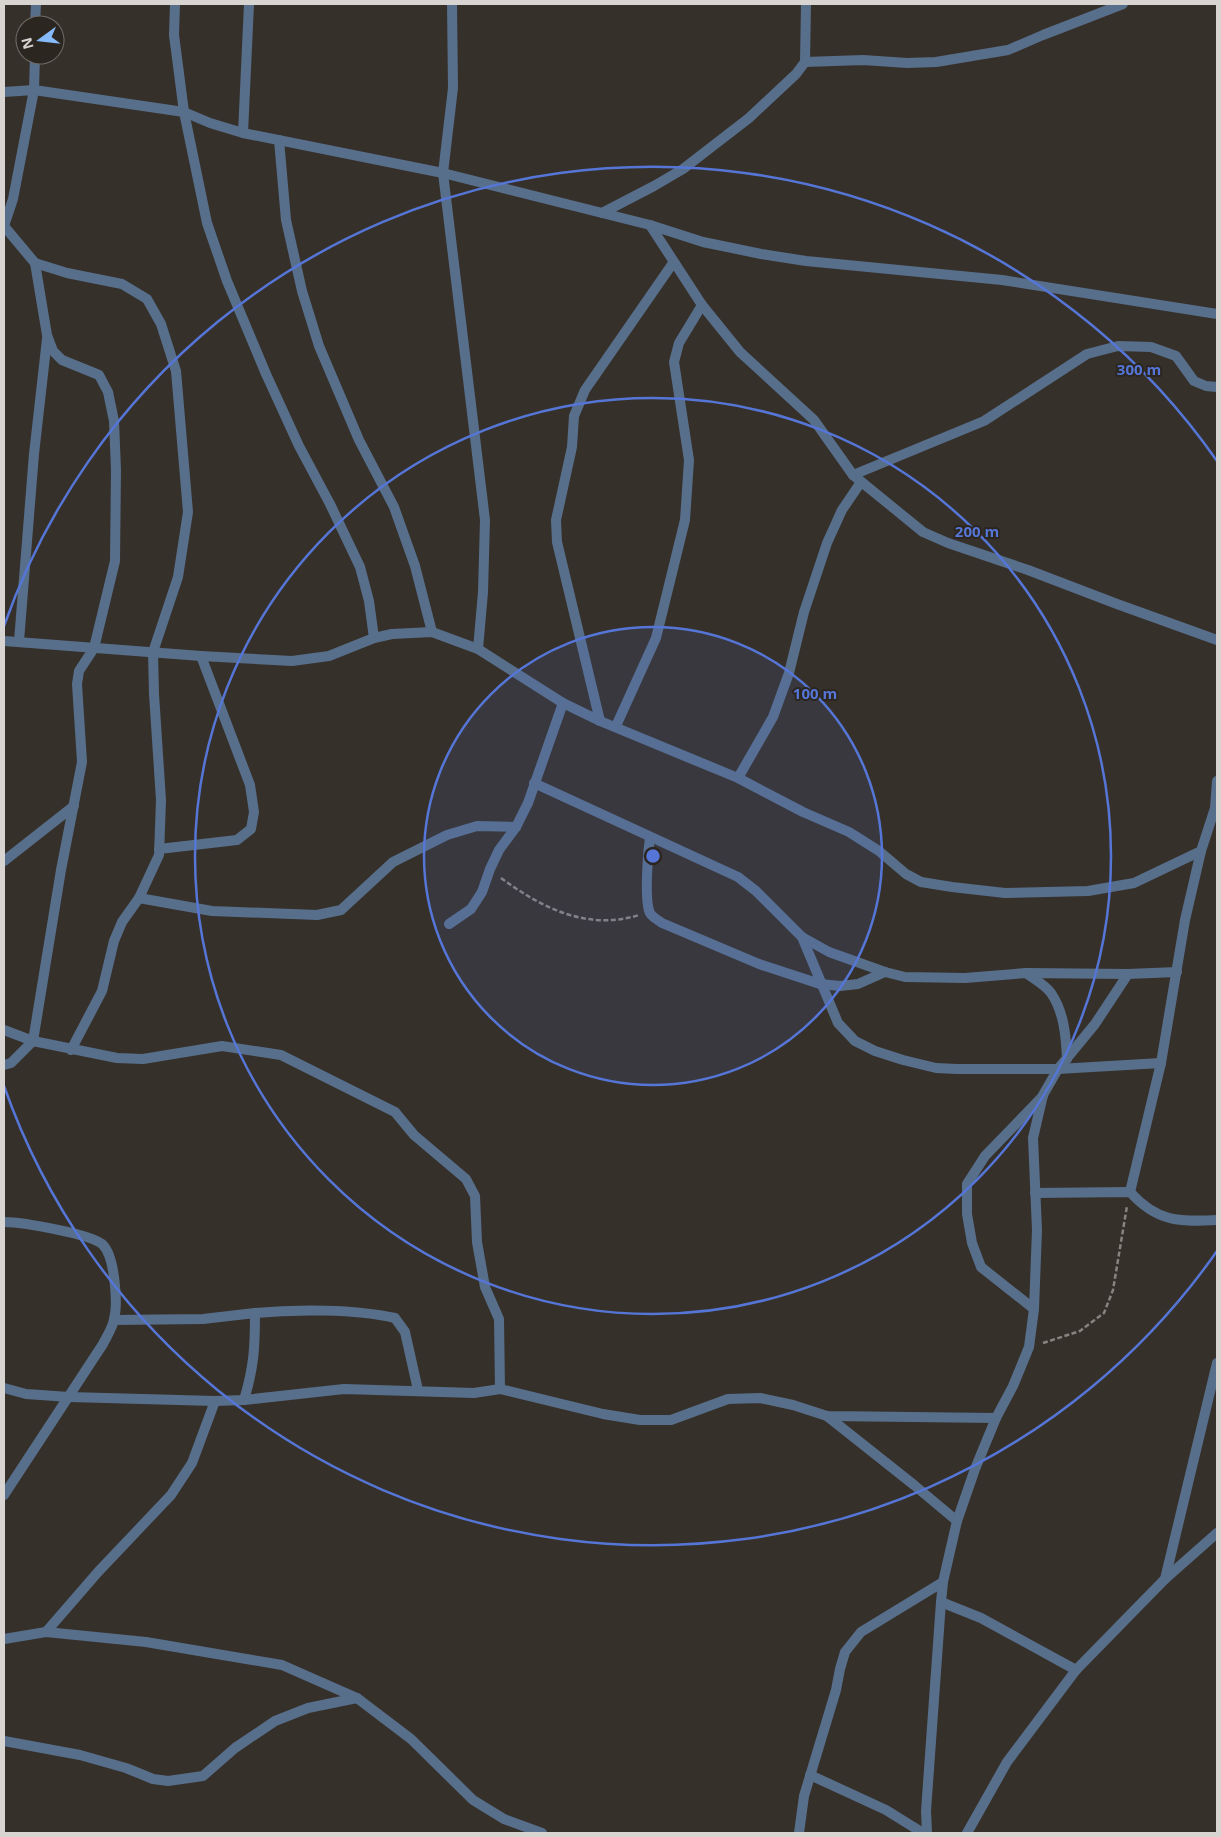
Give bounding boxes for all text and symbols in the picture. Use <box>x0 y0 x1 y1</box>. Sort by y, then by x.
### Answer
north arrow <box>15 15 65 65</box>
text: N <box>16 36 38 51</box>
text: 300 m <box>1117 359 1161 379</box>
text: 200 m <box>955 521 999 541</box>
text: 100 m <box>793 683 837 703</box>
centre of rings <box>644 847 662 865</box>

